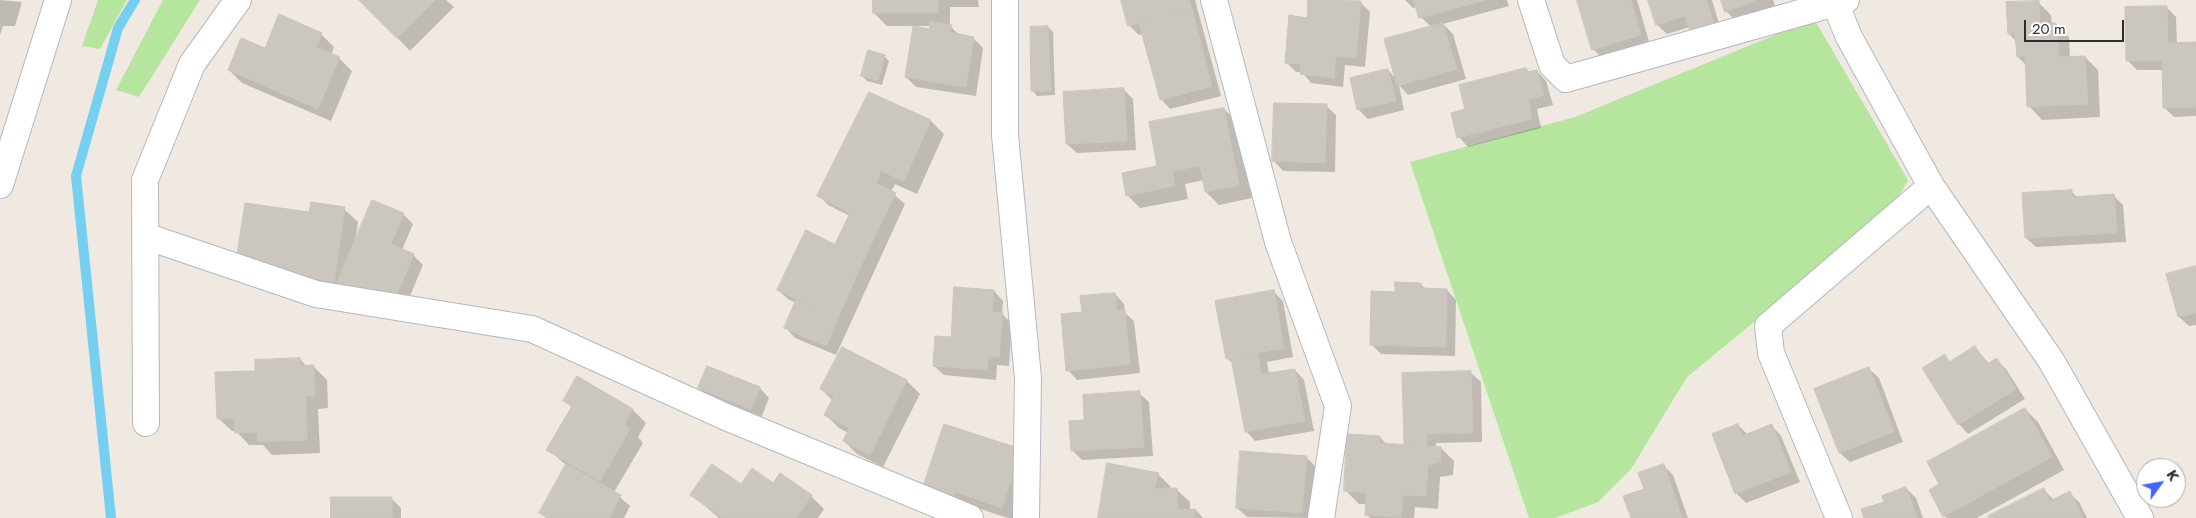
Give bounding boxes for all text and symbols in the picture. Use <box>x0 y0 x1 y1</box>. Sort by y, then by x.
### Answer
scale bar <box>2026 10 2126 42</box>
text: 20 m <box>2032 18 2066 40</box>
north arrow <box>2136 458 2186 508</box>
text: K <box>2162 466 2184 485</box>

